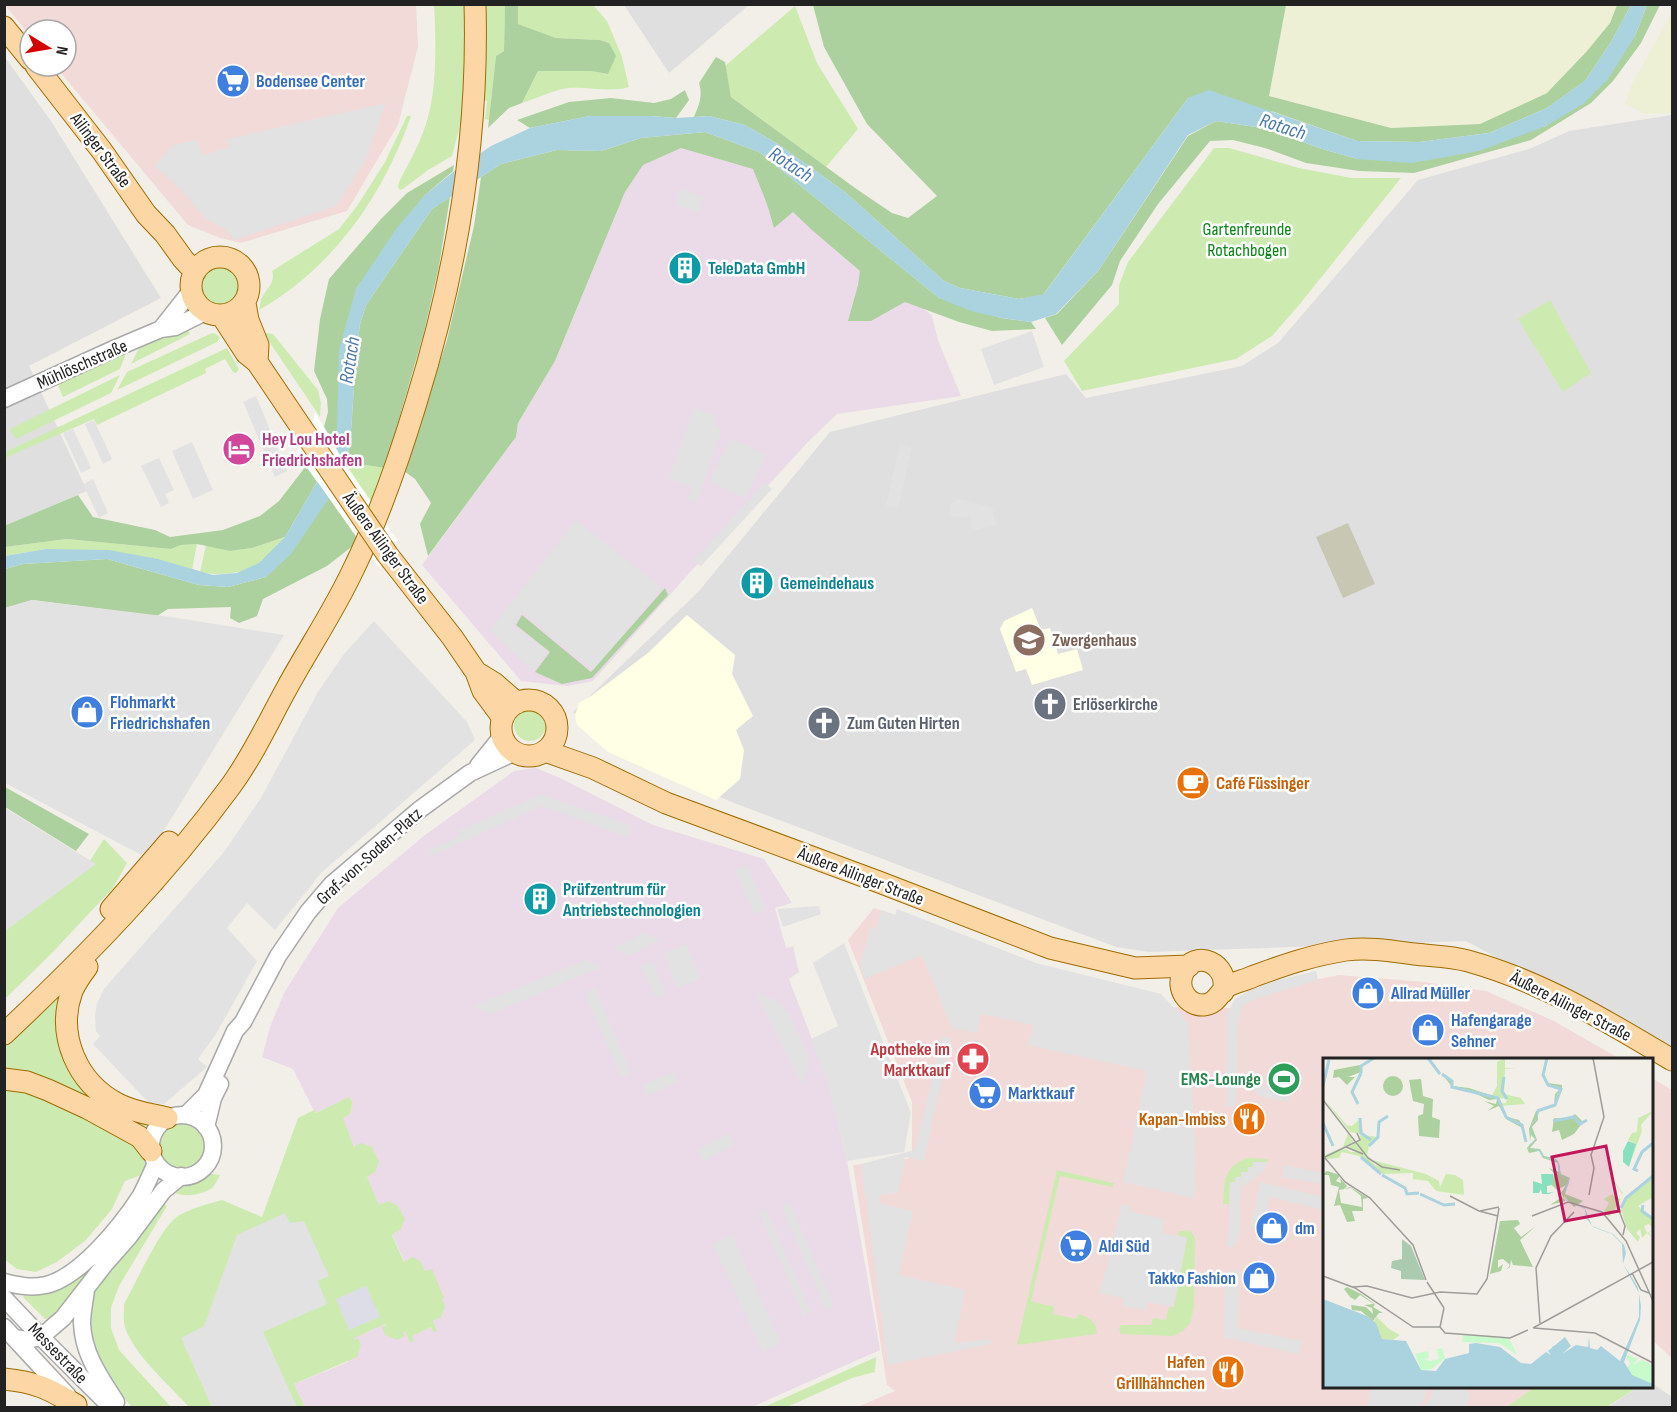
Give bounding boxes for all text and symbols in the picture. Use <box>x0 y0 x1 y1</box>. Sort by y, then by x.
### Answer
north arrow <box>18 18 78 78</box>
text: N <box>51 45 71 57</box>
supermarket icon: Bodensee Center <box>215 63 251 99</box>
place label: Bodensee Center <box>256 71 365 92</box>
street label: Ailinger Straße <box>65 108 135 192</box>
water label: Rotach <box>1257 108 1309 146</box>
water label: Rotach <box>764 142 817 188</box>
park label: Gartenfreunde Rotachbogen <box>1203 219 1291 261</box>
building icon: TeleData GmbH <box>667 250 703 286</box>
place label: TeleData GmbH <box>708 258 805 279</box>
street label: Mühlöschstraße <box>34 335 131 394</box>
water label: Rotach <box>334 335 366 385</box>
place label: Hey Lou Hotel Friedrichshafen <box>262 429 362 471</box>
hotel icon: Hey Lou Hotel Friedrichshafen <box>221 431 257 467</box>
street label: Äußere Ailinger Straße <box>337 488 433 608</box>
building icon: Gemeindehaus <box>739 565 775 601</box>
place label: Gemeindehaus <box>780 573 874 594</box>
school or university icon: Zwergenhaus <box>1011 622 1047 658</box>
place label: Zwergenhaus <box>1052 630 1137 651</box>
church icon: Erlöserkirche <box>1032 686 1068 722</box>
place label: Flohmarkt Friedrichshafen <box>110 692 210 734</box>
shop icon: Flohmarkt Friedrichshafen <box>69 694 105 730</box>
place label: Erlöserkirche <box>1073 694 1158 715</box>
church icon: Zum Guten Hirten <box>806 705 842 741</box>
place label: Zum Guten Hirten <box>847 713 960 734</box>
cafe icon: Café Füssinger <box>1175 765 1211 801</box>
place label: Café Füssinger <box>1216 773 1310 794</box>
street label: Graf-von-Soden-Platz <box>312 803 427 909</box>
street label: Äußere Ailinger Straße <box>794 842 927 910</box>
place label: Prüfzentrum für Antriebstechnologien <box>562 879 701 921</box>
building icon: Prüfzentrum für Antriebstechnologien <box>522 881 558 917</box>
street label: Äußere Ailinger Straße <box>1506 966 1635 1046</box>
shop icon: Allrad Müller <box>1350 975 1386 1011</box>
place label: Allrad Müller <box>1390 983 1471 1004</box>
place label: Hafengarage Sehner <box>1451 1010 1532 1052</box>
shop icon: Hafengarage Sehner <box>1410 1012 1446 1048</box>
place label: Apotheke im Marktkauf <box>870 1039 950 1081</box>
pharmacy icon: Apotheke im Marktkauf <box>955 1041 991 1077</box>
inset map <box>1323 1058 1653 1388</box>
sports icon: EMS-Lounge <box>1266 1061 1302 1097</box>
place label: EMS-Lounge <box>1181 1069 1261 1090</box>
supermarket icon: Marktkauf <box>967 1075 1003 1111</box>
place label: Marktkauf <box>1008 1083 1075 1104</box>
restaurant icon: Kapan-Imbiss <box>1231 1101 1267 1137</box>
place label: Kapan-Imbiss <box>1139 1109 1226 1130</box>
shop icon: dm <box>1254 1210 1290 1246</box>
place label: dm <box>1295 1218 1315 1239</box>
supermarket icon: Aldi Süd <box>1058 1228 1094 1264</box>
place label: Aldi Süd <box>1098 1236 1150 1257</box>
shop icon: Takko Fashion <box>1241 1260 1277 1296</box>
place label: Takko Fashion <box>1148 1268 1236 1289</box>
street label: Messestraße <box>24 1319 92 1388</box>
place label: Hafen Grillhähnchen <box>1116 1352 1205 1394</box>
restaurant icon: Hafen Grillhähnchen <box>1210 1354 1246 1390</box>

